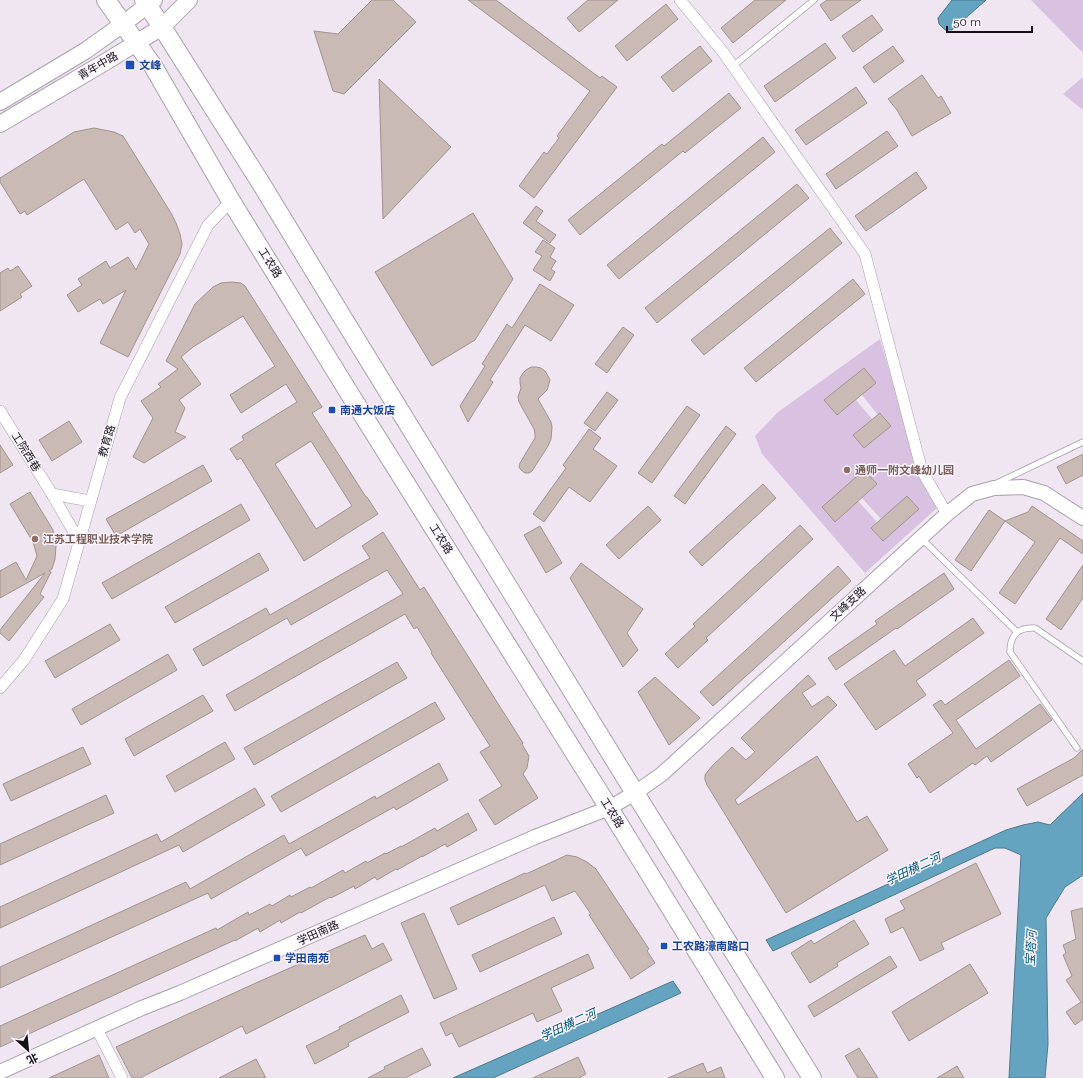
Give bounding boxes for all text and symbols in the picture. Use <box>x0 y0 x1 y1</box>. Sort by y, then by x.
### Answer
scale bar <box>947 8 1032 34</box>
text: 50 m <box>953 15 981 29</box>
street label: 青年中路 <box>76 49 120 83</box>
marker: 文峰 <box>124 59 136 71</box>
place label: 文峰 <box>139 59 161 72</box>
street label: 工农路 <box>256 246 284 280</box>
place label: 南通大饭店 <box>340 404 395 417</box>
marker: 南通大饭店 <box>327 405 337 415</box>
street label: 教育路 <box>96 423 118 459</box>
street label: 工院西巷 <box>9 430 43 474</box>
place label: 通师一附文峰幼儿园 <box>855 464 954 477</box>
marker: 通师一附文峰幼儿园 <box>842 465 852 475</box>
street label: 工农路 <box>427 522 455 556</box>
place label: 江苏工程职业技术学院 <box>43 533 153 546</box>
marker: 江苏工程职业技术学院 <box>30 534 40 544</box>
street label: 文峰支路 <box>827 584 869 624</box>
street label: 工农路 <box>598 796 626 830</box>
water label: 学田横二河 <box>883 849 945 888</box>
street label: 学田南路 <box>295 918 341 948</box>
water label: 宝塔河 <box>1023 928 1039 966</box>
place label: 工农路濠南路口 <box>672 940 749 953</box>
marker: 工农路濠南路口 <box>659 941 669 951</box>
place label: 学田南苑 <box>285 952 329 965</box>
marker: 学田南苑 <box>272 953 282 963</box>
water label: 学田横二河 <box>538 1006 600 1044</box>
north arrow <box>8 1030 48 1070</box>
text: 北 <box>24 1050 40 1067</box>

